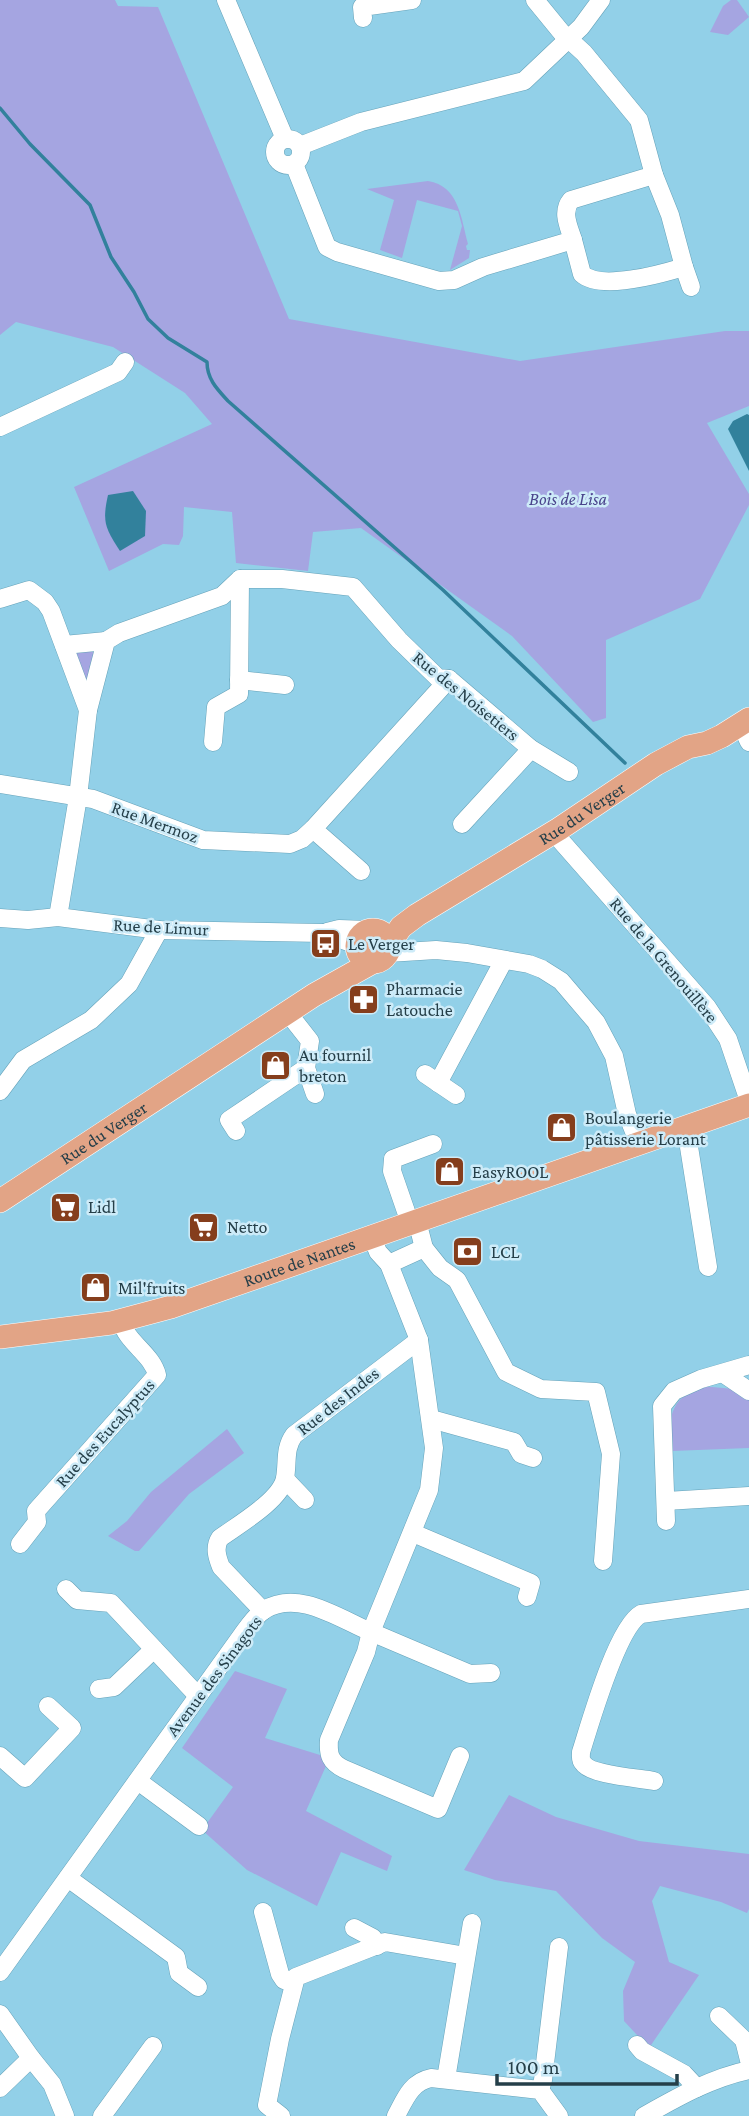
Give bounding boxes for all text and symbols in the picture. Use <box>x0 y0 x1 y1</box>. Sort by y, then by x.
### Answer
park label: Bois de Lisa <box>529 489 607 509</box>
street label: Rue des Noisetiers <box>409 647 523 745</box>
street label: Rue du Verger <box>535 777 629 849</box>
street label: Rue Mermoz <box>109 797 201 847</box>
street label: Rue de la Grenouillère <box>606 893 722 1027</box>
street label: Rue de Limur <box>113 915 210 940</box>
bus stop icon: Le Verger <box>308 927 342 961</box>
place label: Le Verger <box>348 934 415 954</box>
place label: Pharmacie Latouche <box>386 979 462 1020</box>
pharmacy icon: Pharmacie Latouche <box>346 982 380 1016</box>
place label: Au fournil breton <box>299 1045 371 1086</box>
shop icon: Au fournil breton <box>259 1048 293 1082</box>
street label: Rue du Verger <box>57 1097 151 1169</box>
place label: Boulangerie pâtisserie Lorant <box>585 1108 707 1149</box>
shop icon: Boulangerie pâtisserie Lorant <box>545 1111 579 1145</box>
shop icon: EasyROOL <box>432 1155 466 1189</box>
place label: EasyROOL <box>472 1162 548 1182</box>
supermarket icon: Lidl <box>48 1190 82 1224</box>
place label: Lidl <box>88 1197 116 1217</box>
supermarket icon: Netto <box>187 1210 221 1244</box>
place label: Netto <box>227 1217 267 1237</box>
street label: Route de Nantes <box>241 1233 358 1291</box>
bank icon: LCL <box>451 1235 485 1269</box>
place label: LCL <box>491 1242 520 1262</box>
shop icon: Mil'fruits <box>78 1271 112 1305</box>
place label: Mil'fruits <box>118 1278 185 1298</box>
street label: Rue des Indes <box>293 1363 383 1439</box>
street label: Rue des Eucalyptus <box>51 1375 159 1491</box>
street label: Avenue des Sinagots <box>162 1612 266 1740</box>
scale bar <box>497 2042 677 2086</box>
text: 100 m <box>508 2055 560 2079</box>

